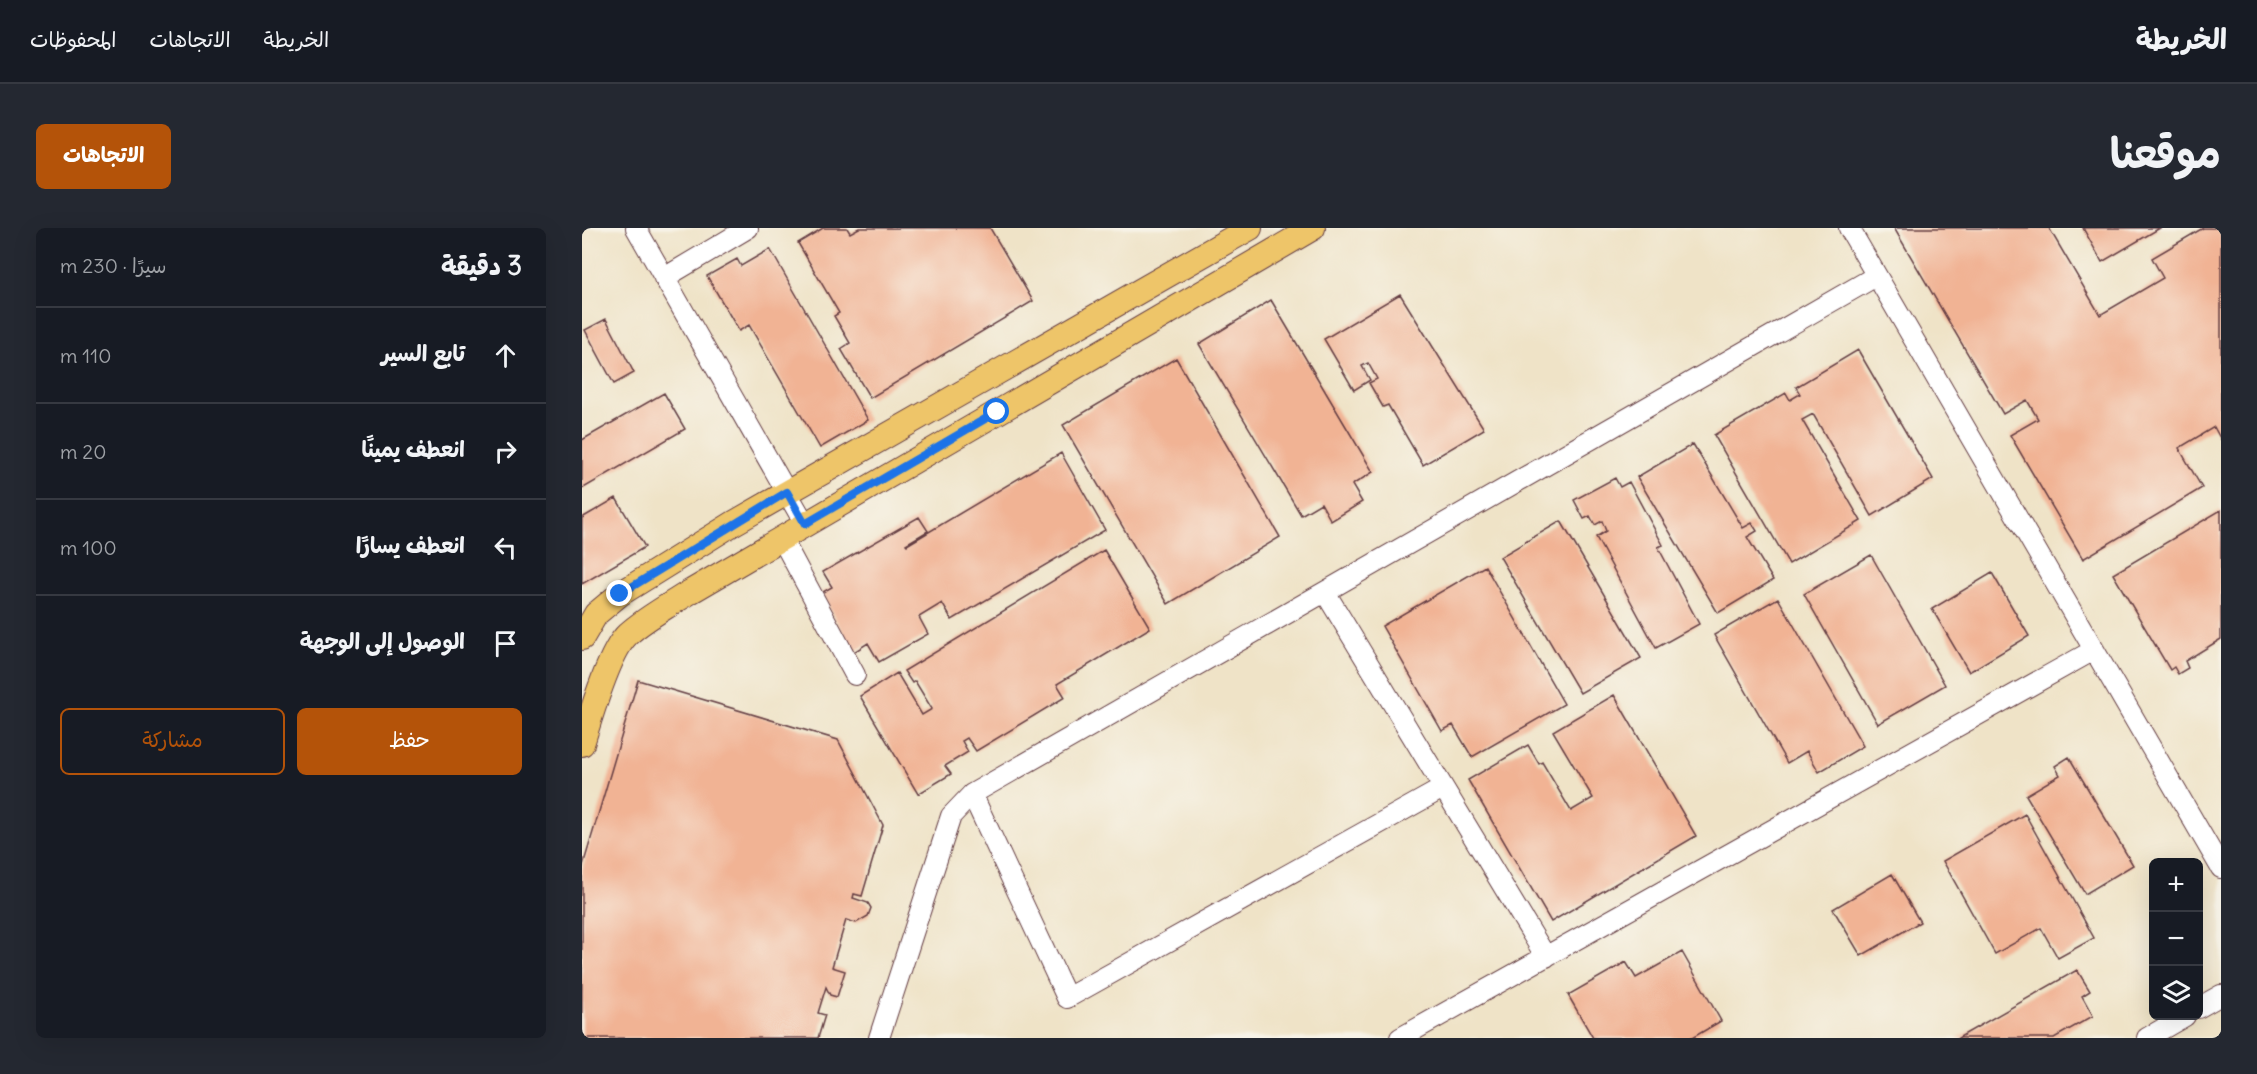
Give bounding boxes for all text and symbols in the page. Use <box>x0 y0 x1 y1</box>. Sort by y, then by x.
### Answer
text: الخريطة <box>2136 21 2227 57</box>
text: المحفوظات <box>30 26 116 53</box>
text: الاتجاهات <box>149 26 231 53</box>
text: الخريطة <box>264 26 329 53</box>
button: الاتجاهات <box>36 124 171 189</box>
text: موقعنا <box>2110 127 2221 179</box>
text: 3 دقيقة <box>441 249 522 282</box>
text: سيرًا · 230 m <box>60 253 167 278</box>
text: تابع السير <box>381 339 465 367</box>
icon: ahead <box>489 339 522 372</box>
text: 110 m <box>60 343 111 368</box>
route start <box>983 398 1009 424</box>
text: انعطف يمينًا <box>362 435 465 463</box>
icon: right <box>489 435 522 468</box>
text: 20 m <box>60 439 106 464</box>
text: انعطف يسارًا <box>356 531 465 559</box>
icon: left <box>489 531 522 564</box>
text: 100 m <box>60 535 117 560</box>
route end <box>606 580 632 606</box>
text: الوصول إلى الوجهة <box>300 627 465 655</box>
icon: arrive <box>489 627 522 660</box>
button: مشاركة <box>60 708 285 775</box>
button: حفظ <box>297 708 522 775</box>
map controls <box>2149 858 2203 1020</box>
button: + <box>2149 858 2203 912</box>
button: − <box>2149 912 2203 966</box>
button: layers <box>2149 966 2203 1020</box>

